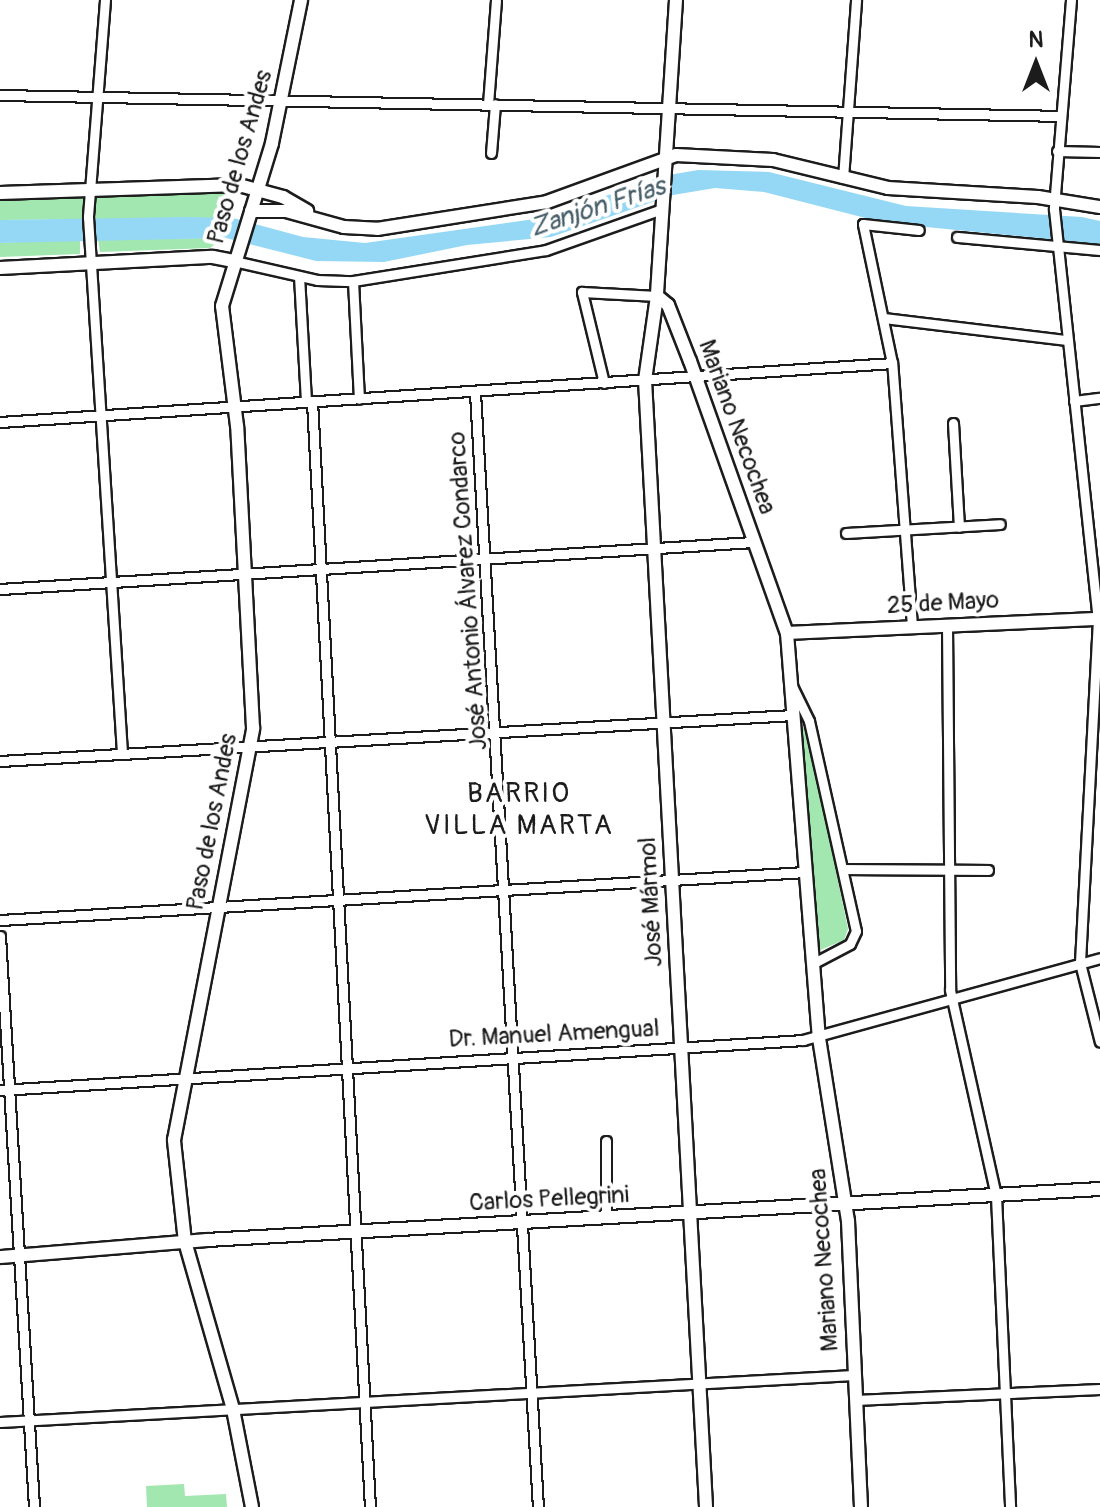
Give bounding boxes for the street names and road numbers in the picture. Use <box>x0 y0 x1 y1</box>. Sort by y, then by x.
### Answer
street label: Paso de los Andes <box>201 67 279 247</box>
street label: Mariano Necochea <box>692 336 782 518</box>
street label: José Antonio Álvarez Condarco <box>442 431 494 751</box>
street label: 25 de Mayo <box>886 586 1000 620</box>
street label: Paso de los Andes <box>181 731 243 913</box>
street label: José Mármol <box>633 836 669 968</box>
street label: Dr. Manuel Amengual <box>448 1014 660 1054</box>
street label: Mariano Necochea <box>803 1167 845 1353</box>
street label: Carlos Pellegrini <box>468 1180 630 1218</box>

